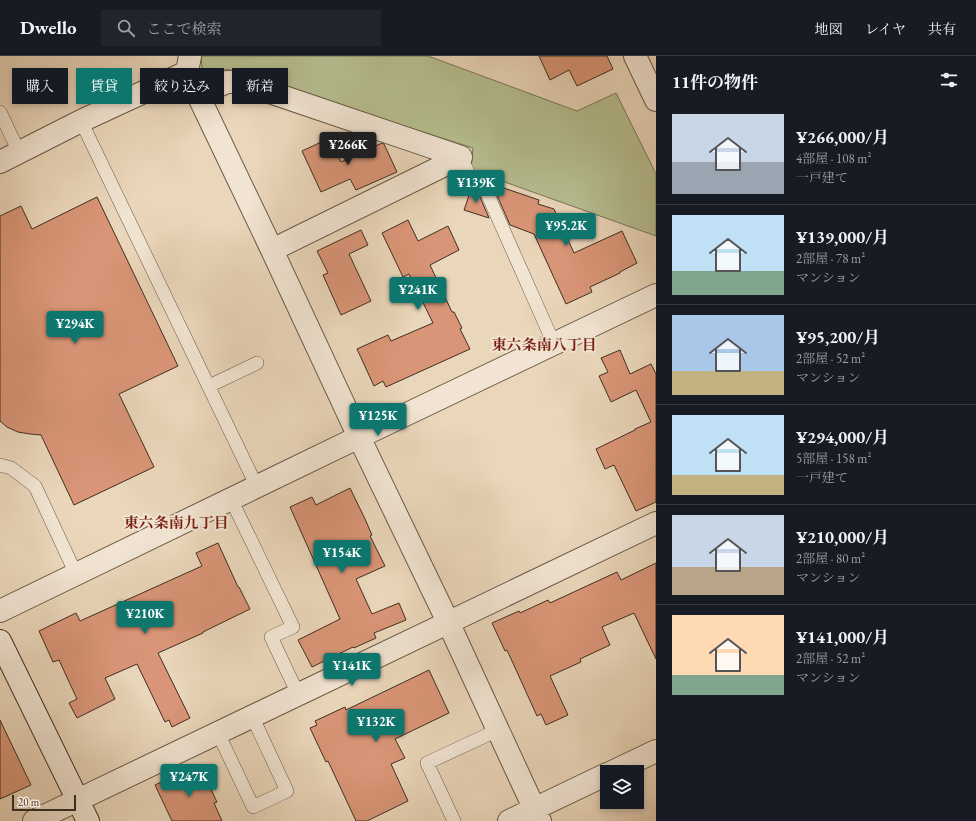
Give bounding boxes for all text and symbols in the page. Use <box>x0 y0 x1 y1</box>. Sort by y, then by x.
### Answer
search box <box>101 10 381 46</box>
text: Dwello <box>20 15 77 40</box>
icon: search <box>115 17 137 39</box>
text: ここで検索 <box>147 19 222 38</box>
text: 地図 <box>815 20 843 38</box>
text: レイヤ <box>865 20 906 38</box>
text: 共有 <box>928 20 956 38</box>
chip: 購入 <box>12 68 68 104</box>
chip: 賃貸 <box>76 68 132 104</box>
chip: 絞り込み <box>140 68 224 104</box>
chip: 新着 <box>232 68 288 104</box>
icon: filters <box>938 69 960 91</box>
text: 11件の物件 <box>672 71 758 93</box>
text: ¥266,000/月 <box>796 126 889 148</box>
icon: home <box>704 130 752 178</box>
pin: ¥266K <box>320 132 376 166</box>
text: ¥266K <box>328 136 368 153</box>
text: 4部屋 · 108 m² <box>796 150 871 167</box>
text: 一戸建て <box>796 169 848 186</box>
pin: ¥139K <box>448 170 504 204</box>
text: ¥139K <box>456 174 496 191</box>
pin: ¥95.2K <box>533 213 599 247</box>
text: ¥95.2K <box>545 217 587 234</box>
text: ¥139,000/月 <box>796 226 889 248</box>
icon: home <box>704 231 752 279</box>
text: 2部屋 · 78 m² <box>796 250 865 267</box>
text: マンション <box>796 269 860 286</box>
pin: ¥241K <box>390 277 446 311</box>
text: ¥241K <box>398 281 438 298</box>
pin: ¥294K <box>47 311 103 345</box>
text: ¥294K <box>55 315 95 332</box>
text: ¥95,200/月 <box>796 326 880 348</box>
icon: home <box>704 331 752 379</box>
district label: 東六条南八丁目 <box>491 335 597 354</box>
text: 2部屋 · 52 m² <box>796 350 865 367</box>
text: マンション <box>796 369 860 386</box>
pin: ¥125K <box>350 403 406 437</box>
text: ¥125K <box>358 407 398 424</box>
text: ¥294,000/月 <box>796 426 889 448</box>
icon: home <box>704 431 752 479</box>
text: 5部屋 · 158 m² <box>796 450 871 467</box>
text: 一戸建て <box>796 469 848 486</box>
district label: 東六条南九丁目 <box>123 513 229 532</box>
text: ¥210,000/月 <box>796 526 889 548</box>
icon: home <box>704 531 752 579</box>
pin: ¥154K <box>314 540 370 574</box>
text: ¥154K <box>322 544 362 561</box>
text: 2部屋 · 80 m² <box>796 550 865 567</box>
text: マンション <box>796 569 860 586</box>
pin: ¥210K <box>117 601 173 635</box>
text: ¥210K <box>125 605 165 622</box>
text: ¥141,000/月 <box>796 626 889 648</box>
icon: home <box>704 631 752 679</box>
text: 2部屋 · 52 m² <box>796 650 865 667</box>
pin: ¥141K <box>324 653 380 687</box>
text: ¥141K <box>332 657 372 674</box>
text: マンション <box>796 669 860 686</box>
pin: ¥132K <box>348 709 404 743</box>
text: ¥132K <box>356 713 396 730</box>
pin: ¥247K <box>161 764 217 798</box>
map controls <box>600 765 644 809</box>
button: layers <box>600 765 644 809</box>
text: ¥247K <box>169 768 209 785</box>
scale bar <box>12 793 76 812</box>
text: 20 m <box>18 795 39 809</box>

